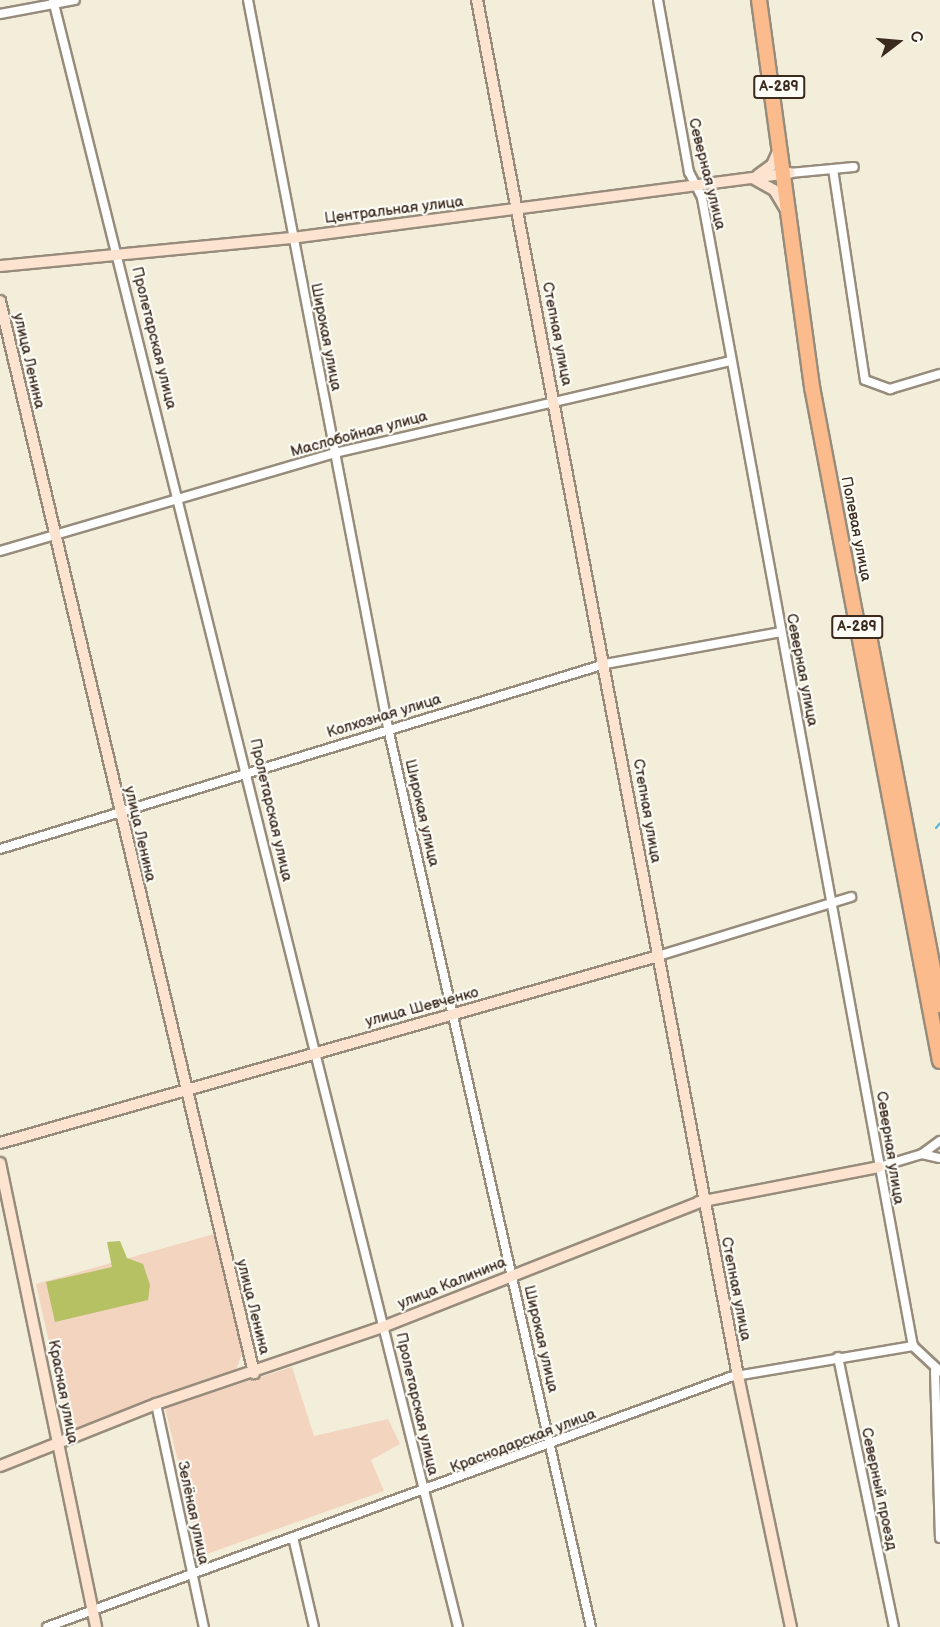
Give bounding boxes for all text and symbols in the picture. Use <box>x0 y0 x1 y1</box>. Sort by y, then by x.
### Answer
north arrow <box>868 12 928 72</box>
text: С <box>905 29 926 45</box>
road number: А-289 <box>752 76 806 98</box>
street label: Северная улица <box>684 116 730 232</box>
street label: Центральная улица <box>324 193 464 227</box>
street label: Пролетарская улица <box>128 265 180 411</box>
street label: Широкая улица <box>307 281 345 393</box>
street label: Степная улица <box>538 281 576 387</box>
street label: улица Ленина <box>9 311 49 411</box>
street label: Маслобойная улица <box>289 407 429 461</box>
street label: Полевая улица <box>837 475 875 583</box>
street label: Северная улица <box>782 612 822 728</box>
road number: А-289 <box>830 616 884 638</box>
street label: Колхозная улица <box>325 690 443 742</box>
street label: Пролетарская улица <box>246 737 296 883</box>
street label: Широкая улица <box>401 758 443 868</box>
street label: Степная улица <box>629 758 665 864</box>
street label: улица Ленина <box>120 784 160 884</box>
street label: улица Шевченко <box>363 983 481 1031</box>
street label: Северная улица <box>872 1090 908 1206</box>
street label: Степная улица <box>717 1236 755 1342</box>
street label: улица Калинина <box>395 1253 509 1313</box>
street label: улица Ленина <box>232 1257 274 1357</box>
street label: Широкая улица <box>520 1284 562 1394</box>
street label: Пролетарская улица <box>392 1331 442 1477</box>
street label: Красная улица <box>44 1338 82 1446</box>
street label: Краснодарская улица <box>448 1405 598 1477</box>
street label: Северный проезд <box>857 1426 901 1552</box>
street label: Зелёная улица <box>173 1460 213 1566</box>

